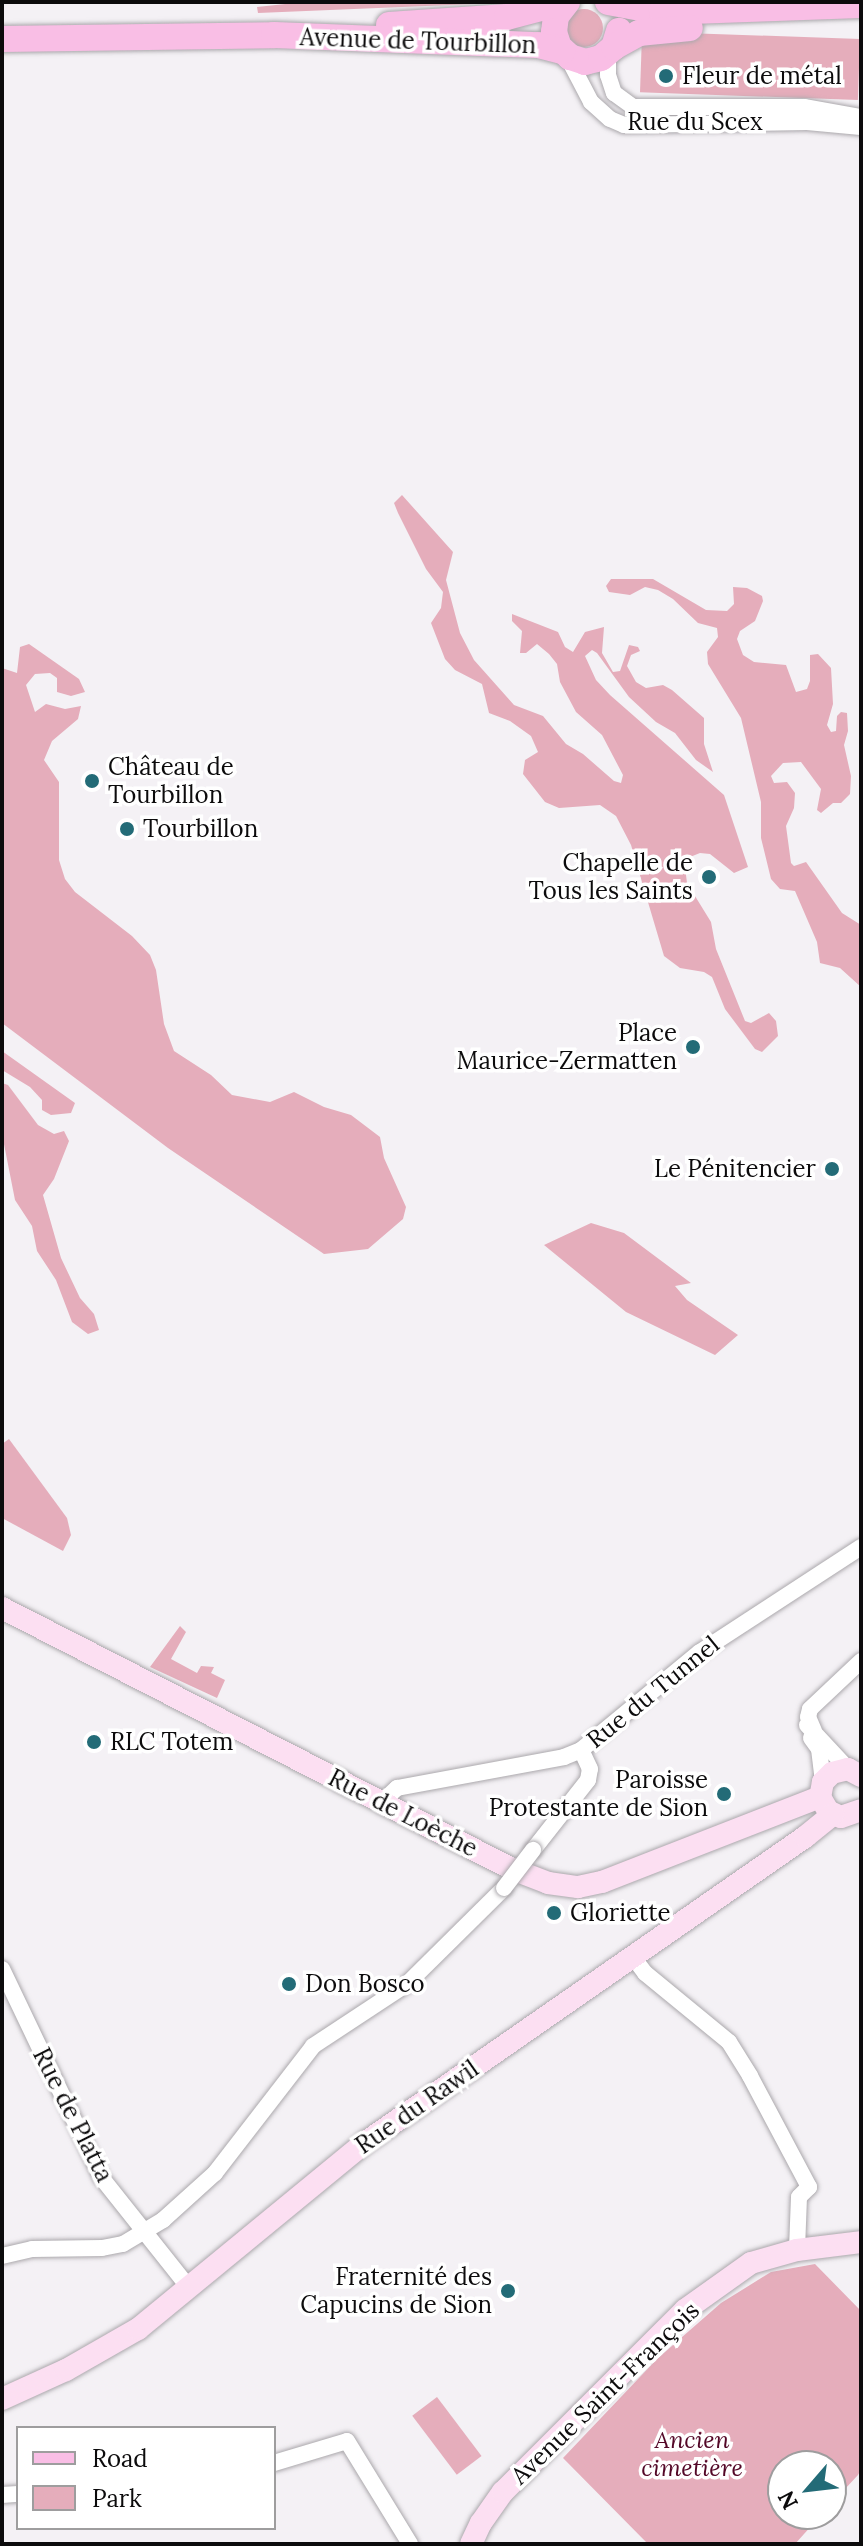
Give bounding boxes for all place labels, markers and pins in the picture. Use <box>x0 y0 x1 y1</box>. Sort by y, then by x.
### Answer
place label: Fleur de métal <box>682 62 842 90</box>
marker: Fleur de métal <box>657 67 675 85</box>
place label: Château de Tourbillon <box>108 753 234 809</box>
marker: Château de Tourbillon <box>83 772 101 790</box>
place label: Tourbillon <box>143 815 258 843</box>
marker: Tourbillon <box>118 820 136 838</box>
place label: Chapelle de Tous les Saints <box>529 849 693 905</box>
marker: Chapelle de Tous les Saints <box>700 868 718 886</box>
place label: Place Maurice-Zermatten <box>457 1019 677 1075</box>
marker: Place Maurice-Zermatten <box>684 1038 702 1056</box>
place label: Le Pénitencier <box>654 1155 816 1183</box>
marker: Le Pénitencier <box>823 1160 841 1178</box>
place label: RLC Totem <box>110 1728 234 1756</box>
marker: RLC Totem <box>85 1733 103 1751</box>
place label: Paroisse Protestante de Sion <box>489 1766 708 1822</box>
marker: Paroisse Protestante de Sion <box>715 1785 733 1803</box>
place label: Gloriette <box>570 1899 671 1927</box>
marker: Gloriette <box>545 1904 563 1922</box>
place label: Don Bosco <box>305 1970 425 1998</box>
marker: Don Bosco <box>280 1975 298 1993</box>
place label: Fraternité des Capucins de Sion <box>300 2263 492 2319</box>
marker: Fraternité des Capucins de Sion <box>499 2282 517 2300</box>

